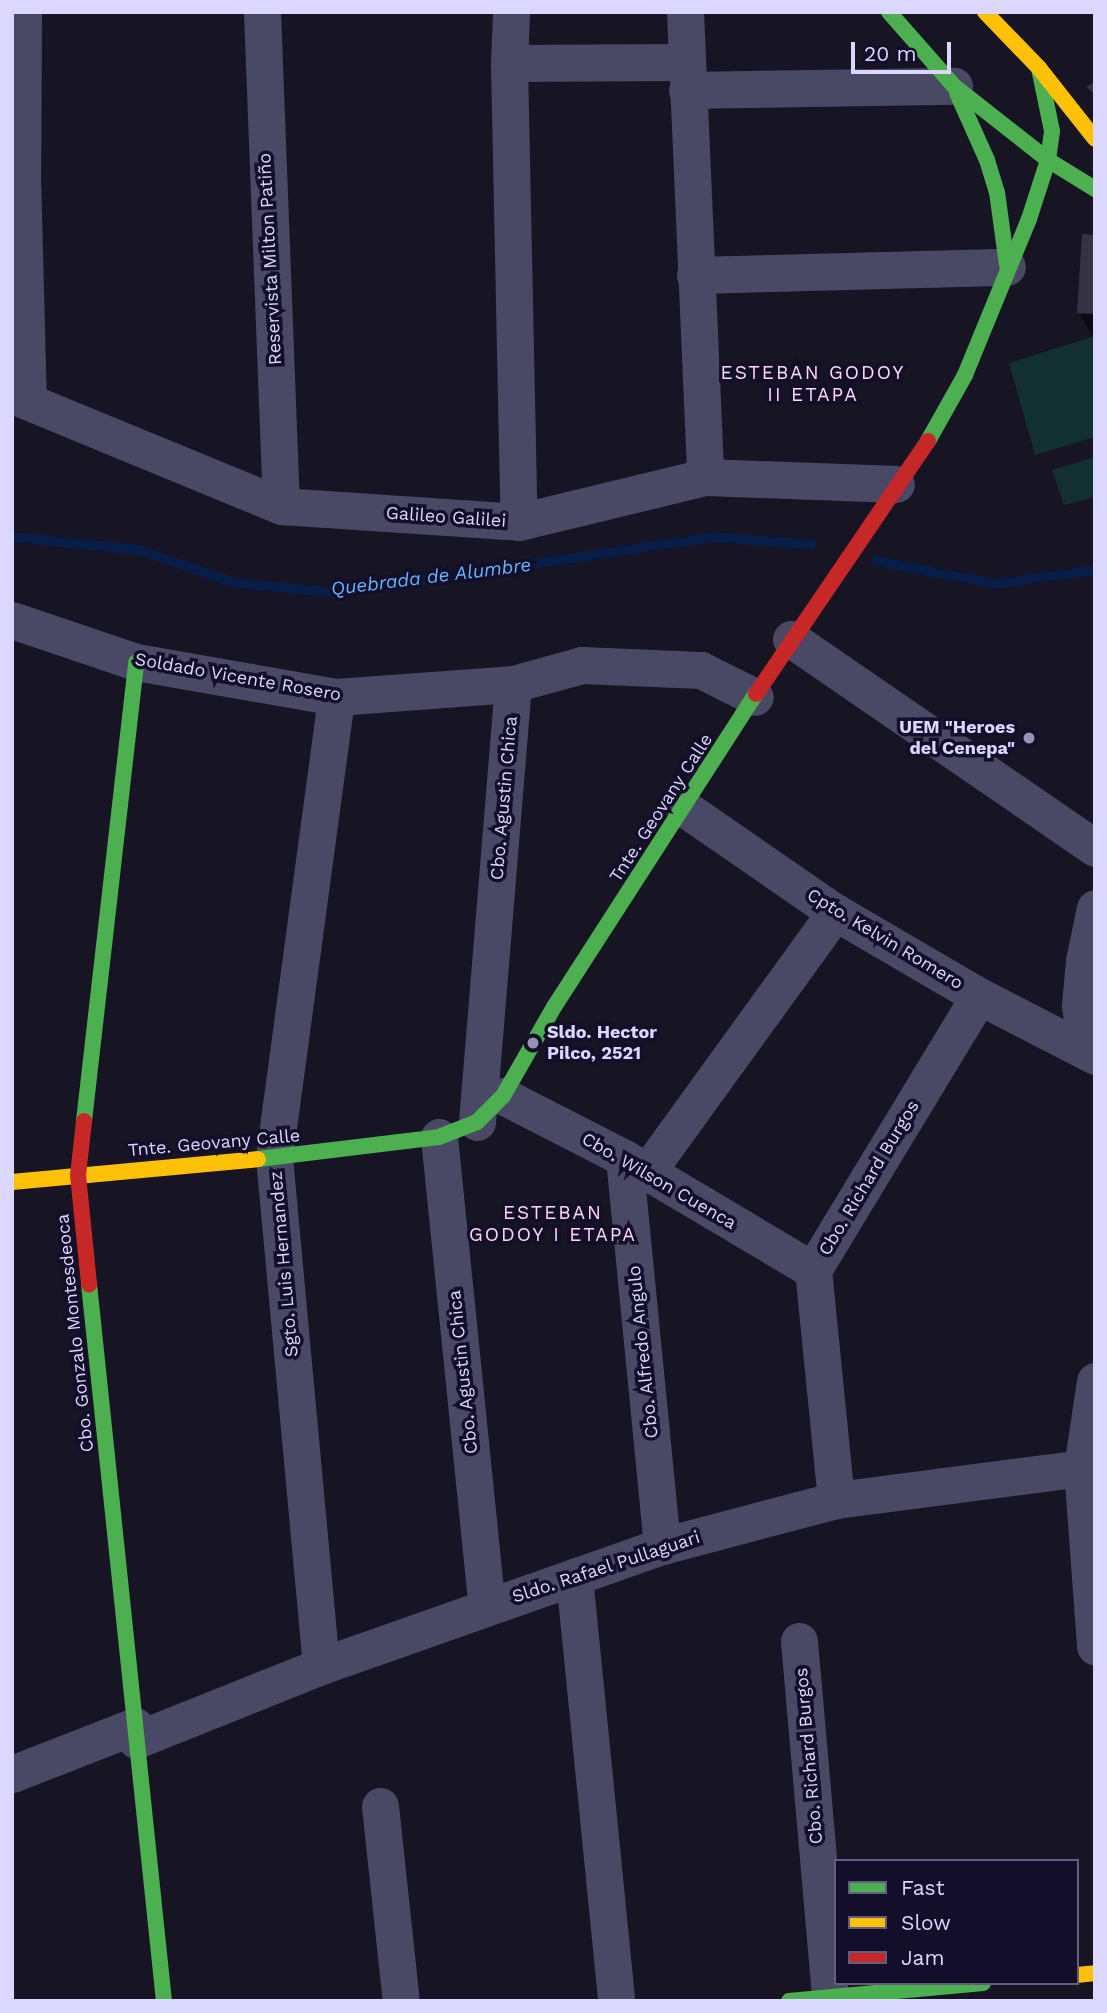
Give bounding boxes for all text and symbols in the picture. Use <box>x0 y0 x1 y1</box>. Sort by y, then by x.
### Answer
scale bar <box>855 28 955 72</box>
text: 20 m <box>864 41 916 66</box>
street label: Reservista Milton Patiño <box>254 152 286 366</box>
district label: ESTEBAN GODOY II ETAPA <box>722 362 904 406</box>
street label: Galileo Galilei <box>385 502 507 532</box>
water label: Quebrada de Alumbre <box>329 553 533 601</box>
street label: Soldado Vicente Rosero <box>133 648 343 706</box>
street label: Cbo. Agustin Chica <box>486 715 522 881</box>
place label: UEM "Heroes del Cenepa" <box>899 717 1015 760</box>
street label: Tnte. Geovany Calle <box>605 729 717 887</box>
marker: UEM "Heroes del Cenepa" <box>1021 730 1037 746</box>
street label: Cpto. Kelvin Romero <box>803 884 967 994</box>
place label: Sldo. Hector Pilco, 2521 <box>547 1022 657 1064</box>
marker: Sldo. Hector Pilco, 2521 <box>525 1035 541 1051</box>
street label: Cbo. Richard Burgos <box>814 1097 924 1259</box>
street label: Tnte. Geovany Calle <box>127 1125 301 1161</box>
street label: Cbo. Wilson Cuenca <box>578 1128 740 1234</box>
street label: Sgto. Luis Hernandez <box>265 1170 303 1358</box>
district label: ESTEBAN GODOY I ETAPA <box>470 1202 636 1246</box>
street label: Cbo. Gonzalo Montesdeoca <box>52 1213 98 1453</box>
street label: Cbo. Alfredo Angulo <box>623 1264 663 1440</box>
street label: Cbo. Agustin Chica <box>444 1289 482 1455</box>
street label: Sldo. Rafael Pullaguari <box>509 1526 703 1608</box>
street label: Cbo. Richard Burgos <box>791 1667 827 1845</box>
legend <box>834 1859 1079 1985</box>
text: Fast <box>901 1875 945 1900</box>
text: Slow <box>901 1910 951 1935</box>
text: Jam <box>901 1945 944 1970</box>

